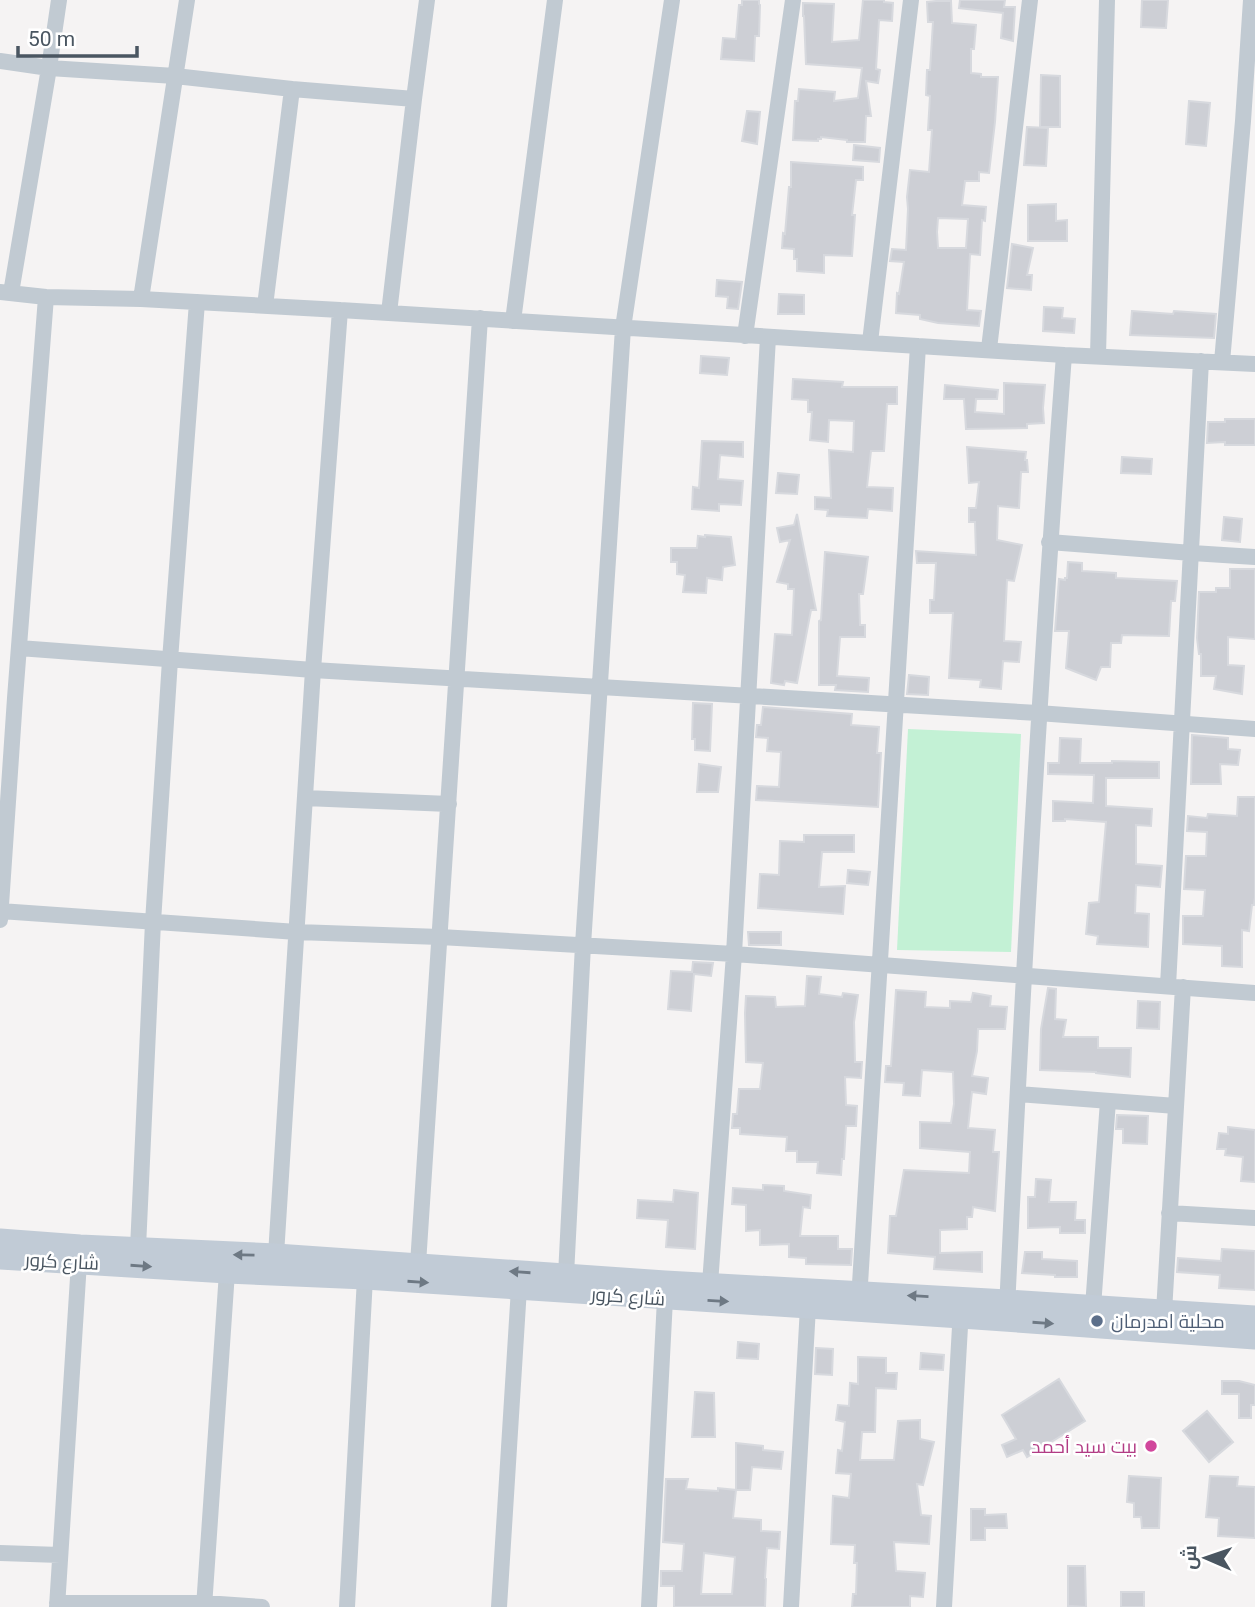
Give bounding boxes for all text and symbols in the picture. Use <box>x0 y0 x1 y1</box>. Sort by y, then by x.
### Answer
scale bar <box>18 14 136 58</box>
text: 50 m <box>28 27 75 51</box>
street label: شارع كرور <box>23 1248 100 1277</box>
one-way arrow <box>233 1249 255 1260</box>
one-way arrow <box>131 1261 153 1272</box>
one-way arrow <box>508 1266 530 1277</box>
one-way arrow <box>407 1277 429 1288</box>
street label: شارع كرور <box>589 1282 666 1313</box>
one-way arrow <box>907 1290 929 1301</box>
one-way arrow <box>707 1296 729 1307</box>
place label: محلية امدرمان <box>1111 1310 1225 1333</box>
marker: محلية امدرمان <box>1089 1313 1105 1329</box>
one-way arrow <box>1032 1318 1054 1329</box>
place label: بيت سيد أحمد <box>1031 1435 1137 1458</box>
marker: بيت سيد أحمد <box>1143 1438 1159 1454</box>
north arrow <box>1171 1523 1241 1593</box>
text: ش <box>1178 1545 1201 1570</box>

